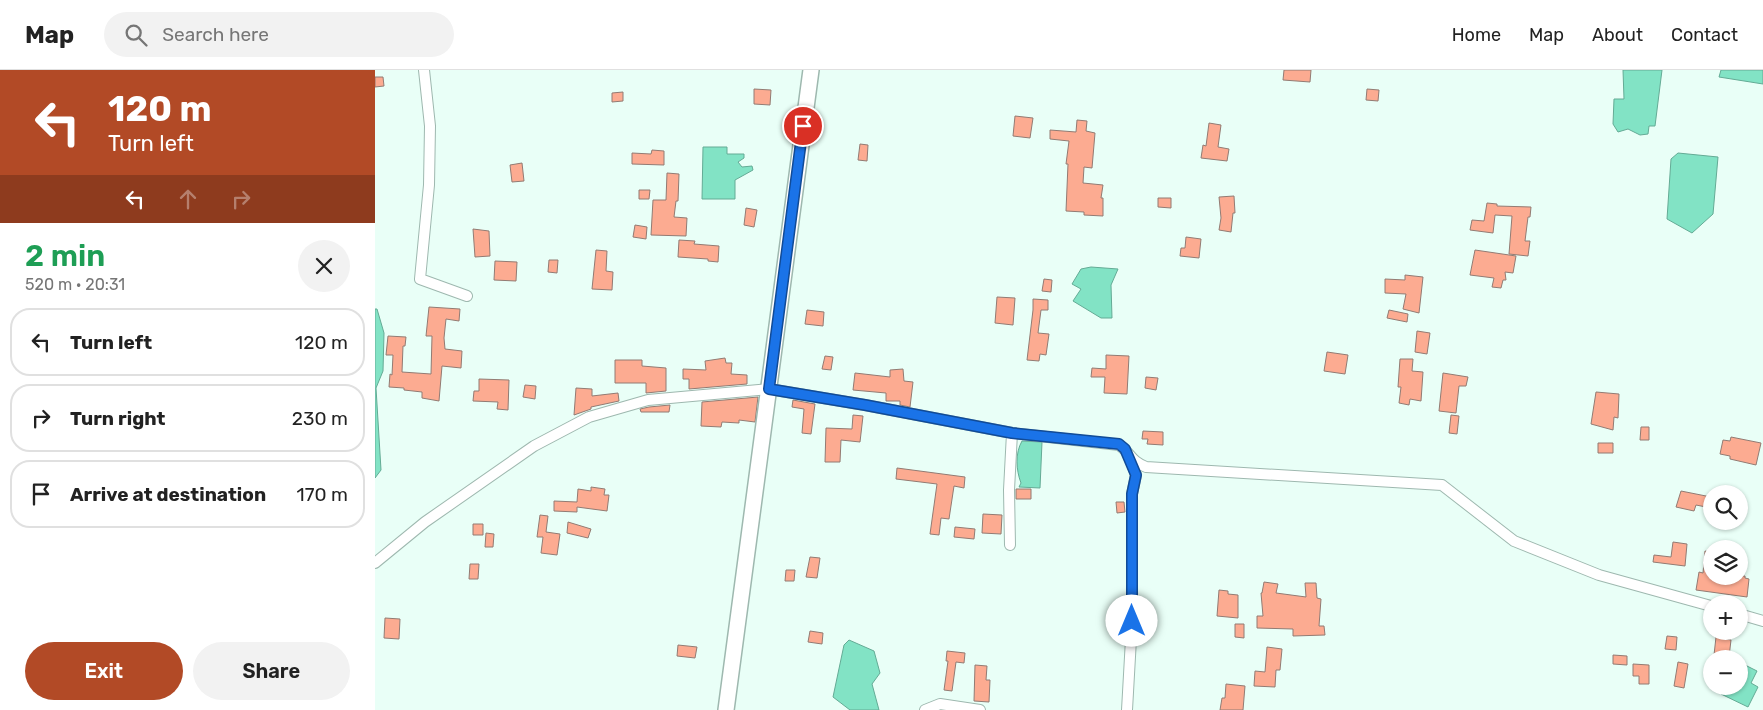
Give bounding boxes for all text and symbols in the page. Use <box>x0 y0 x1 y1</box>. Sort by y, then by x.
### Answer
search box <box>104 12 454 57</box>
text: Map <box>25 21 74 49</box>
icon: search <box>122 21 150 49</box>
text: Search here <box>162 23 269 46</box>
text: Home <box>1452 24 1501 46</box>
text: Map <box>1529 24 1564 46</box>
text: About <box>1592 24 1643 46</box>
text: Contact <box>1671 24 1738 46</box>
text: 120 m <box>108 88 211 130</box>
icon: left <box>25 90 90 155</box>
pin <box>782 105 824 147</box>
icon: arrive <box>789 112 817 140</box>
text: Turn left <box>108 130 194 157</box>
icon: left <box>121 185 149 213</box>
icon: ahead <box>174 185 202 213</box>
icon: right <box>227 185 255 213</box>
text: 2 min <box>25 238 105 274</box>
button: close <box>298 240 350 292</box>
text: 520 m · 20:31 <box>25 275 125 294</box>
icon: left <box>27 328 55 356</box>
text: Turn left <box>70 331 152 354</box>
text: 120 m <box>295 331 348 354</box>
icon: right <box>27 404 55 432</box>
text: Turn right <box>70 407 165 430</box>
text: 230 m <box>292 407 348 430</box>
icon: arrive <box>27 480 55 508</box>
text: Arrive at destination <box>70 483 266 506</box>
text: 170 m <box>297 483 348 506</box>
map controls <box>1703 485 1748 695</box>
button: search <box>1703 485 1748 530</box>
button: layers <box>1703 540 1748 585</box>
position arrow <box>1105 594 1157 646</box>
button: + <box>1703 595 1748 640</box>
button: Exit <box>25 642 183 700</box>
button: Share <box>193 642 350 700</box>
button: − <box>1703 650 1748 695</box>

